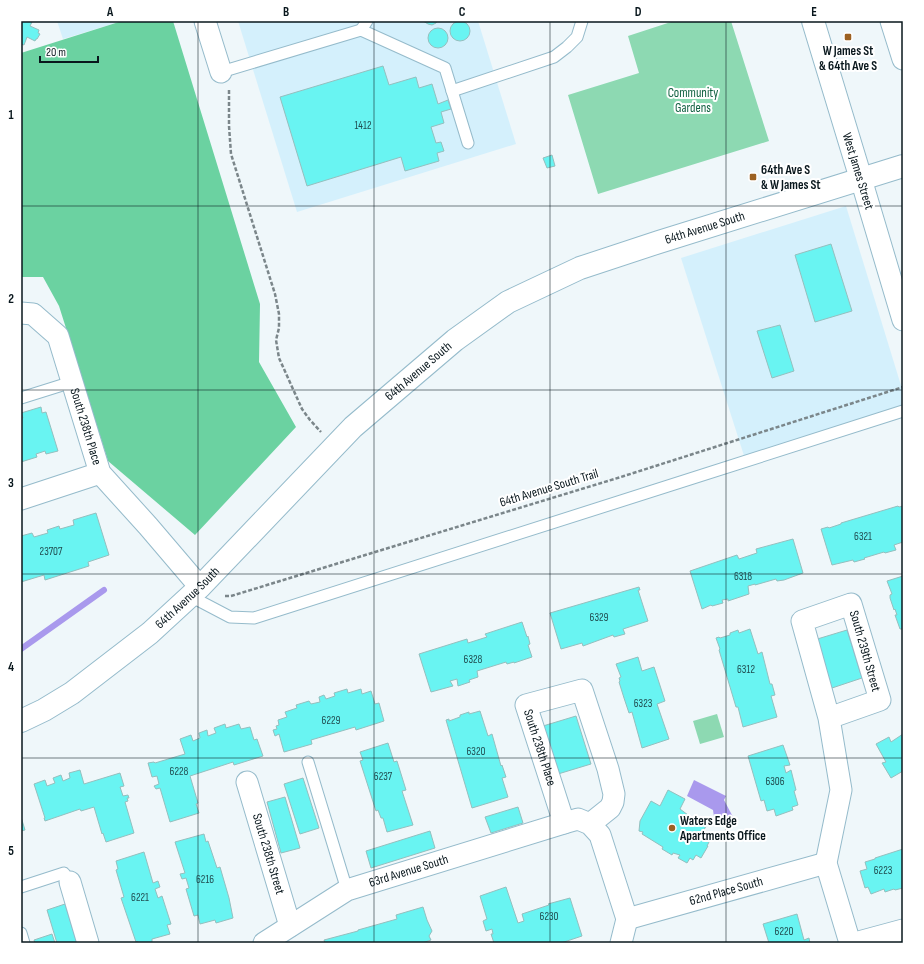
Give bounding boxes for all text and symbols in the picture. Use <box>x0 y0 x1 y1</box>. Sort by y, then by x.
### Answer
text: A <box>106 4 114 20</box>
text: B <box>283 4 289 20</box>
text: C <box>459 4 466 20</box>
text: D <box>635 4 642 20</box>
text: E <box>811 4 817 20</box>
marker: W James St & 64th Ave S <box>843 32 853 42</box>
scale bar <box>40 38 98 64</box>
place label: W James St & 64th Ave S <box>819 43 877 74</box>
text: 20 m <box>46 45 66 60</box>
park label: Community Gardens <box>668 85 718 116</box>
text: 1 <box>8 107 14 123</box>
house number: 1412 <box>355 119 372 132</box>
street label: West James Street <box>839 131 877 211</box>
place label: 64th Ave S & W James St <box>761 162 821 193</box>
marker: 64th Ave S & W James St <box>748 172 758 182</box>
street label: 64th Avenue South <box>663 208 747 248</box>
text: 2 <box>8 291 14 307</box>
street label: 64th Avenue South <box>382 338 455 404</box>
street label: South 238th Place <box>66 386 105 467</box>
street label: 64th Avenue South Trail <box>498 465 600 511</box>
text: 3 <box>8 475 14 491</box>
house number: 6321 <box>854 530 872 543</box>
house number: 23707 <box>40 545 63 558</box>
street label: 64th Avenue South <box>152 564 223 632</box>
house number: 6318 <box>734 570 752 583</box>
street label: South 239th Street <box>846 609 884 693</box>
house number: 6329 <box>590 611 609 624</box>
house number: 6328 <box>464 653 483 666</box>
text: 4 <box>8 659 14 675</box>
house number: 6312 <box>737 663 755 676</box>
house number: 6323 <box>634 697 653 710</box>
street label: South 238th Place <box>520 707 560 788</box>
house number: 6229 <box>322 714 341 727</box>
house number: 6320 <box>467 745 486 758</box>
house number: 6228 <box>170 765 189 778</box>
house number: 6237 <box>374 770 393 783</box>
house number: 6306 <box>765 775 785 788</box>
street label: South 238th Street <box>249 811 288 896</box>
place label: Waters Edge Apartments Office <box>679 813 766 844</box>
marker: Waters Edge Apartments Office <box>667 823 677 833</box>
text: 5 <box>8 843 14 859</box>
street label: 63rd Avenue South <box>367 851 450 891</box>
house number: 6223 <box>874 864 893 877</box>
house number: 6216 <box>196 873 214 886</box>
street label: 62nd Place South <box>688 873 765 909</box>
house number: 6221 <box>131 891 149 904</box>
house number: 6230 <box>540 910 559 923</box>
house number: 6220 <box>775 925 794 938</box>

